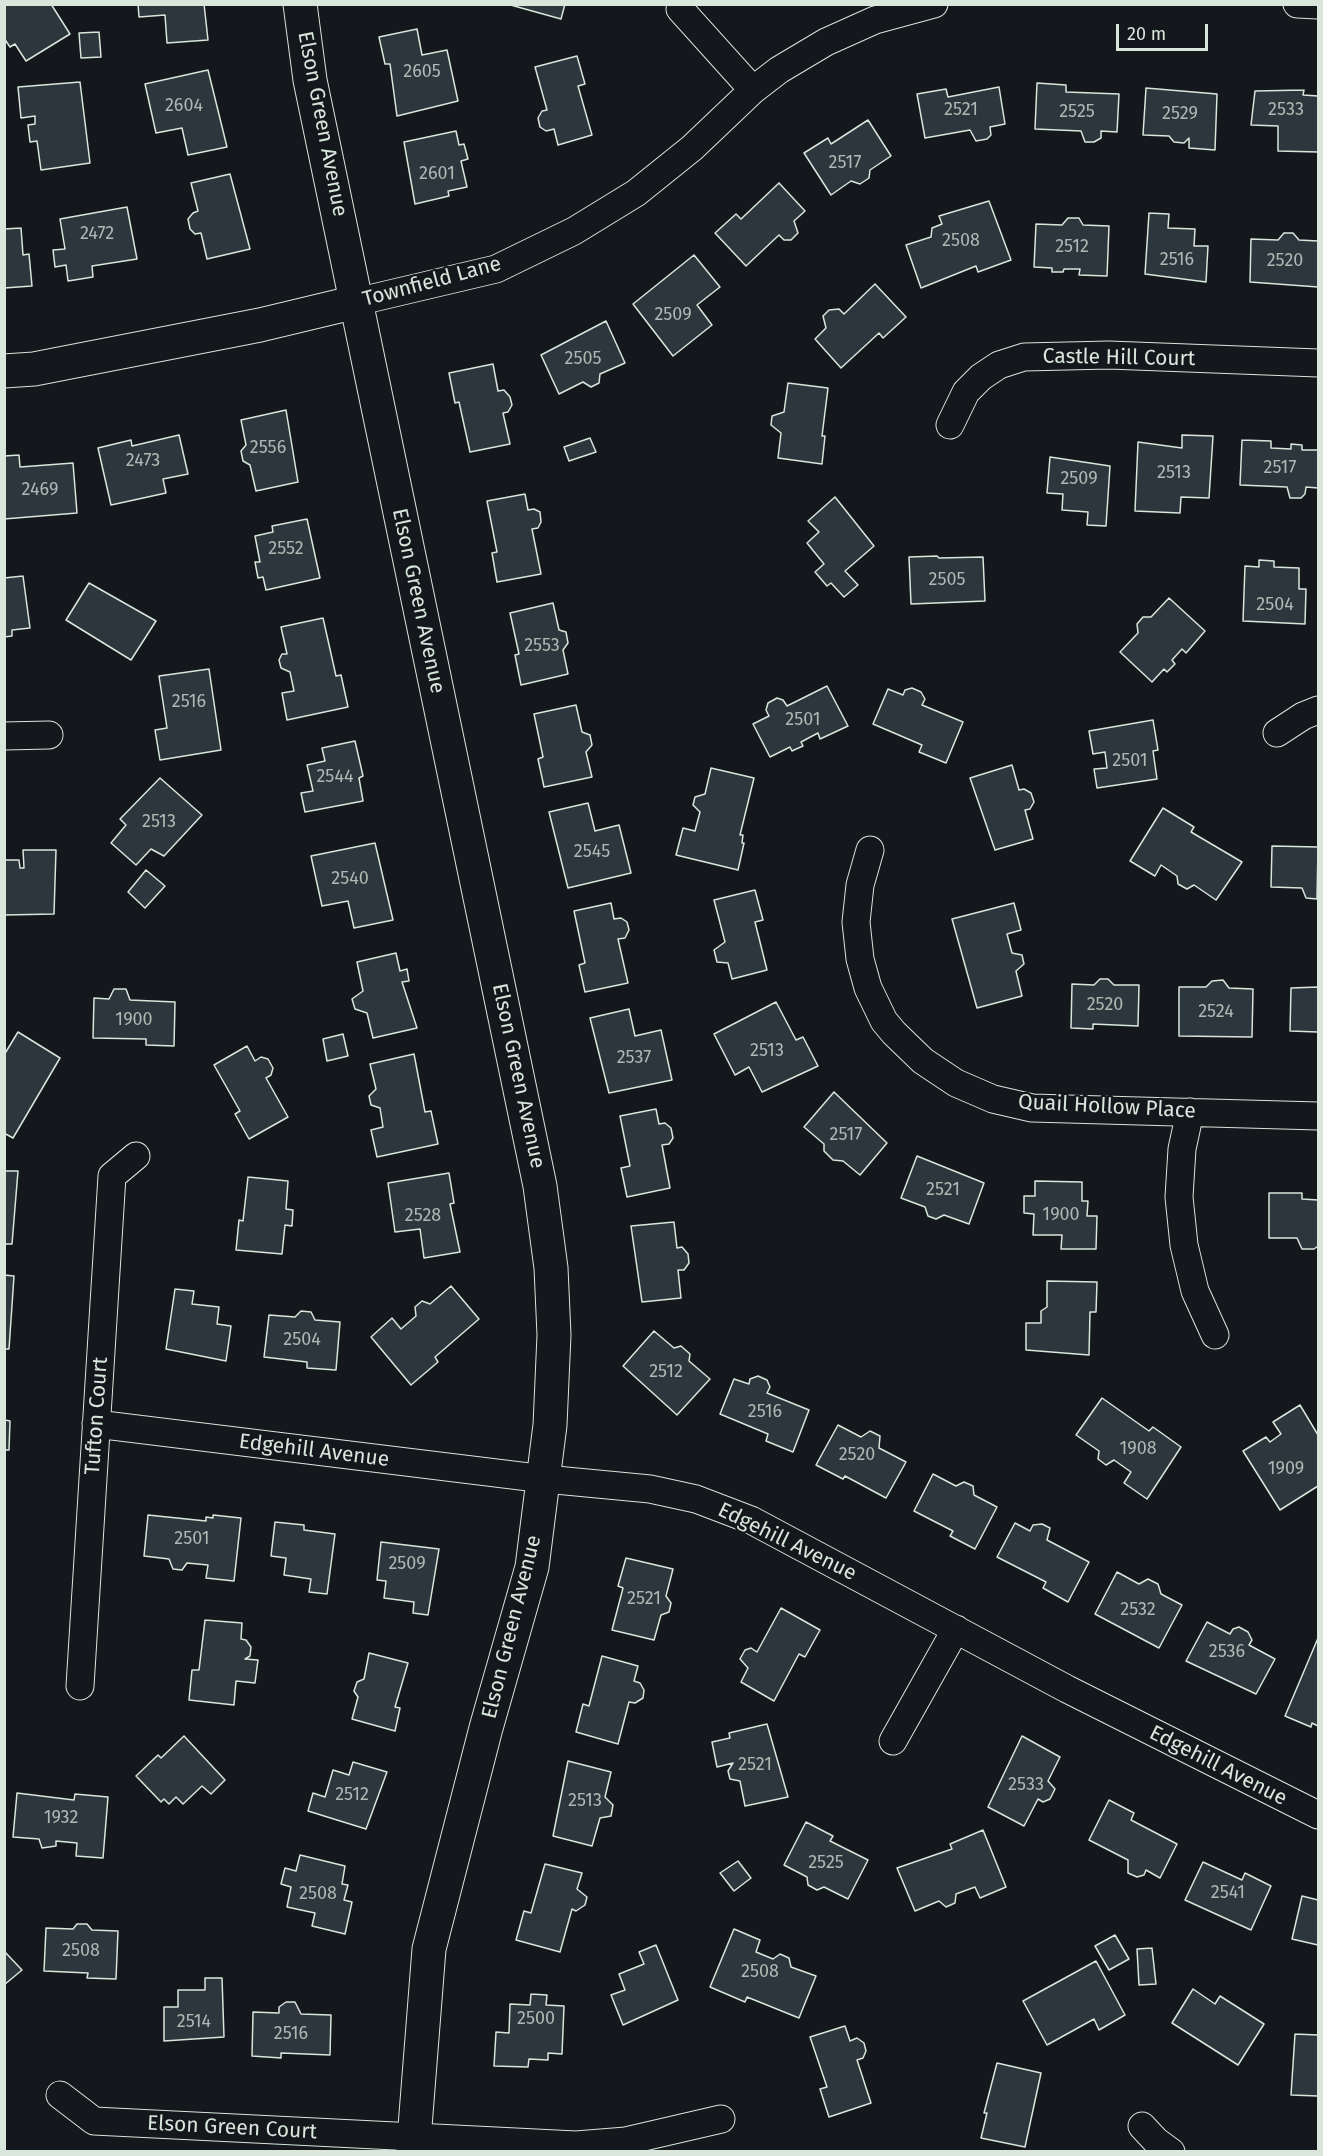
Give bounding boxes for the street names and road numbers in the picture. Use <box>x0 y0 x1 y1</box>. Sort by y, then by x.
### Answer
street label: Elson Green Avenue <box>292 29 352 219</box>
street label: Townfield Lane <box>360 251 504 313</box>
street label: Castle Hill Court <box>1042 344 1196 372</box>
street label: Elson Green Avenue <box>386 506 450 696</box>
street label: Elson Green Avenue <box>486 981 550 1171</box>
street label: Quail Hollow Place <box>1017 1090 1197 1124</box>
street label: Tufton Court <box>80 1356 114 1476</box>
street label: Edgehill Avenue <box>237 1429 391 1473</box>
street label: Edgehill Avenue <box>714 1498 860 1586</box>
street label: Elson Green Avenue <box>477 1533 547 1721</box>
street label: Edgehill Avenue <box>1145 1720 1291 1812</box>
street label: Elson Green Court <box>146 2111 318 2145</box>

